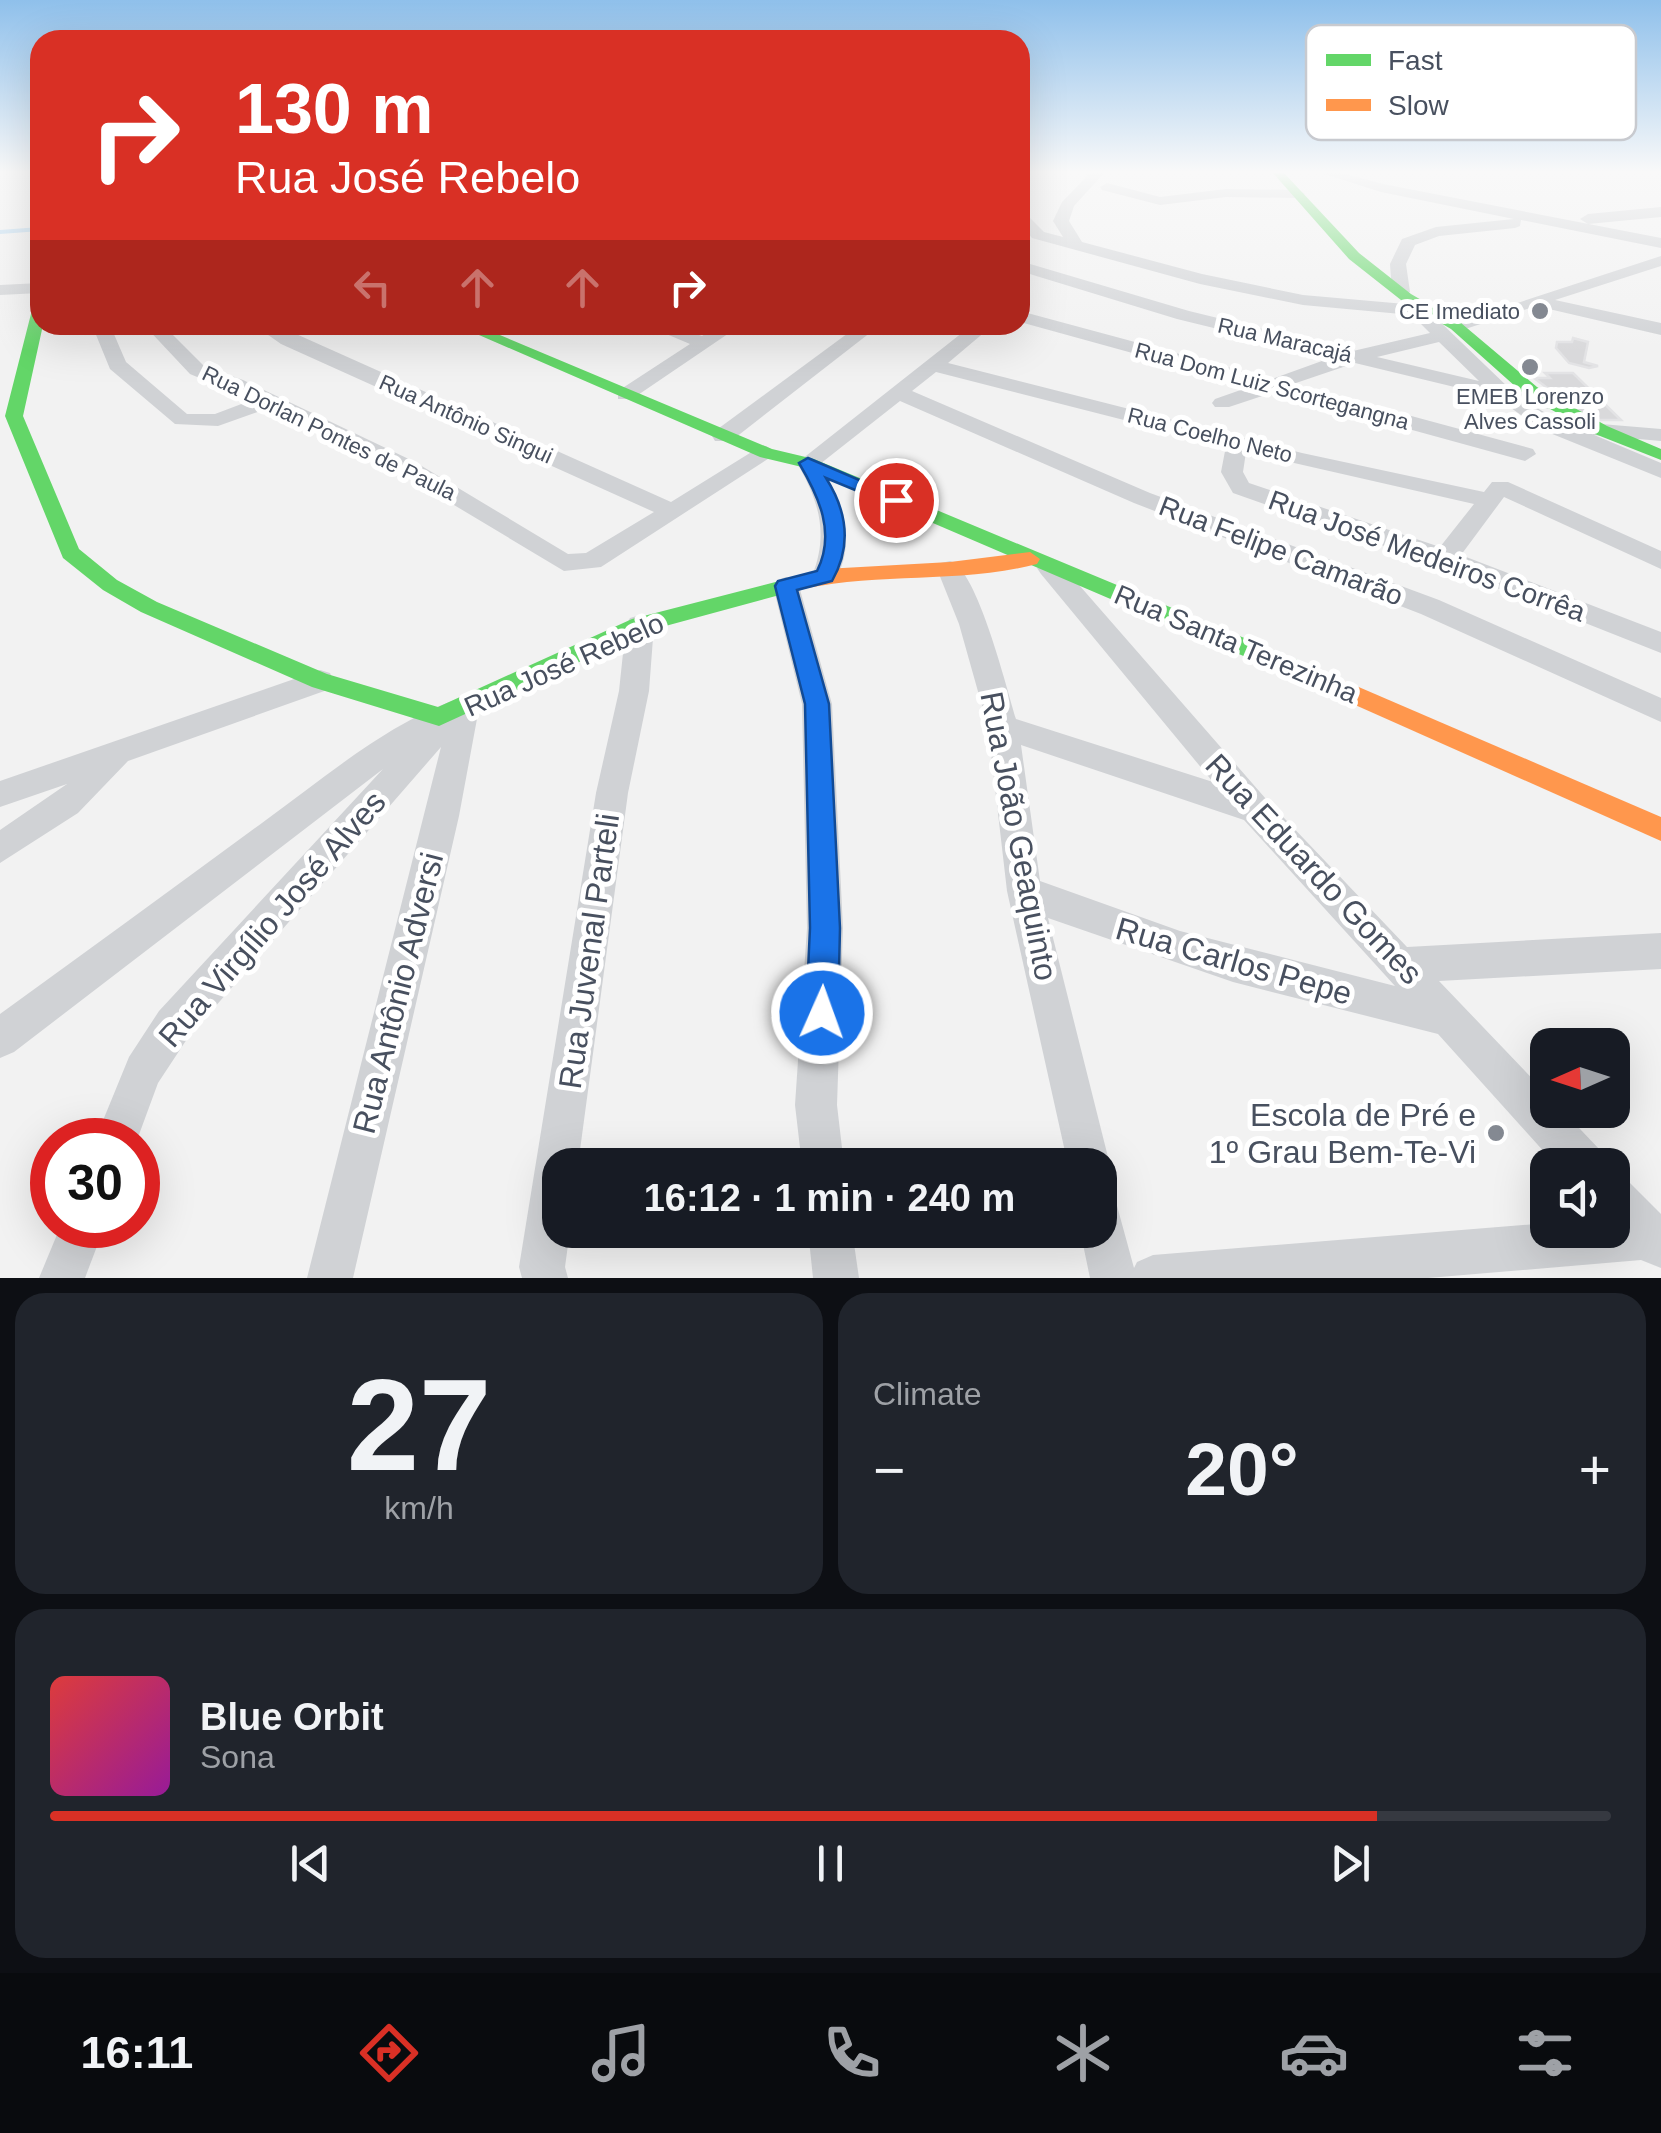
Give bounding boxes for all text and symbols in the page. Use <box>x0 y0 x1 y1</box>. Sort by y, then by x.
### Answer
legend <box>1306 25 1636 140</box>
text: Fast <box>1388 45 1443 76</box>
icon: right <box>70 70 200 200</box>
text: 130 m <box>235 70 433 148</box>
text: Slow <box>1388 90 1449 121</box>
text: Rua José Rebelo <box>235 152 580 203</box>
icon: left <box>345 260 400 315</box>
icon: ahead <box>450 260 505 315</box>
icon: ahead <box>555 260 610 315</box>
icon: right <box>660 260 715 315</box>
place label: CE Imediato <box>1399 299 1520 324</box>
marker: CE Imediato <box>1529 300 1551 322</box>
street label: Rua Maracajá <box>1215 312 1355 368</box>
street label: Rua Dom Luiz Scortegangna <box>1132 337 1412 435</box>
marker: EMEB Lorenzo Alves Cassoli <box>1519 356 1541 378</box>
street label: Rua Dorlan Pontes de Paula <box>198 361 460 506</box>
street label: Rua Antônio Singui <box>375 370 557 468</box>
place label: EMEB Lorenzo Alves Cassoli <box>1456 384 1604 434</box>
street label: Rua Coelho Neto <box>1125 402 1295 468</box>
pin <box>854 458 939 543</box>
icon: arrive <box>869 473 924 528</box>
street label: Rua José Medeiros Corrêa <box>1264 484 1590 628</box>
street label: Rua Felipe Camarão <box>1155 490 1407 612</box>
street label: Rua Santa Terezinha <box>1110 579 1363 709</box>
street label: Rua José Rebelo <box>460 607 668 723</box>
street label: Rua João Geaquinto <box>973 688 1065 984</box>
street label: Rua Eduardo Gomes <box>1198 747 1430 991</box>
street label: Rua Virgílio José Alves <box>151 784 393 1054</box>
street label: Rua Juvenal Parteli <box>552 811 626 1091</box>
street label: Rua Antônio Adversi <box>346 849 450 1137</box>
street label: Rua Carlos Pepe <box>1112 910 1356 1012</box>
position arrow <box>770 961 874 1065</box>
north arrow <box>1530 1028 1630 1128</box>
map controls <box>1530 1028 1630 1248</box>
place label: Escola de Pré e 1º Grau Bem-Te-Vi <box>1209 1097 1476 1170</box>
speed limit sign: 30 <box>30 1118 160 1248</box>
marker: Escola de Pré e 1º Grau Bem-Te-Vi <box>1485 1122 1507 1144</box>
button: sound <box>1530 1148 1630 1248</box>
text: 16:12 · 1 min · 240 m <box>644 1177 1015 1219</box>
text: 27 <box>347 1352 491 1498</box>
text: Climate <box>873 1376 981 1412</box>
text: 20° <box>1185 1427 1299 1511</box>
text: − <box>873 1439 905 1501</box>
text: + <box>1579 1439 1611 1501</box>
text: km/h <box>384 1490 454 1526</box>
text: Blue Orbit <box>200 1696 384 1738</box>
text: Sona <box>200 1739 275 1775</box>
icon: previous <box>283 1836 338 1891</box>
icon: pause <box>803 1836 858 1891</box>
icon: next <box>1323 1836 1378 1891</box>
icon: directions <box>354 2018 424 2088</box>
icon: music <box>586 2018 656 2088</box>
icon: phone <box>817 2018 887 2088</box>
icon: climate <box>1048 2018 1118 2088</box>
icon: car <box>1279 2018 1349 2088</box>
icon: filters <box>1510 2018 1580 2088</box>
text: 16:11 <box>81 2027 193 2078</box>

